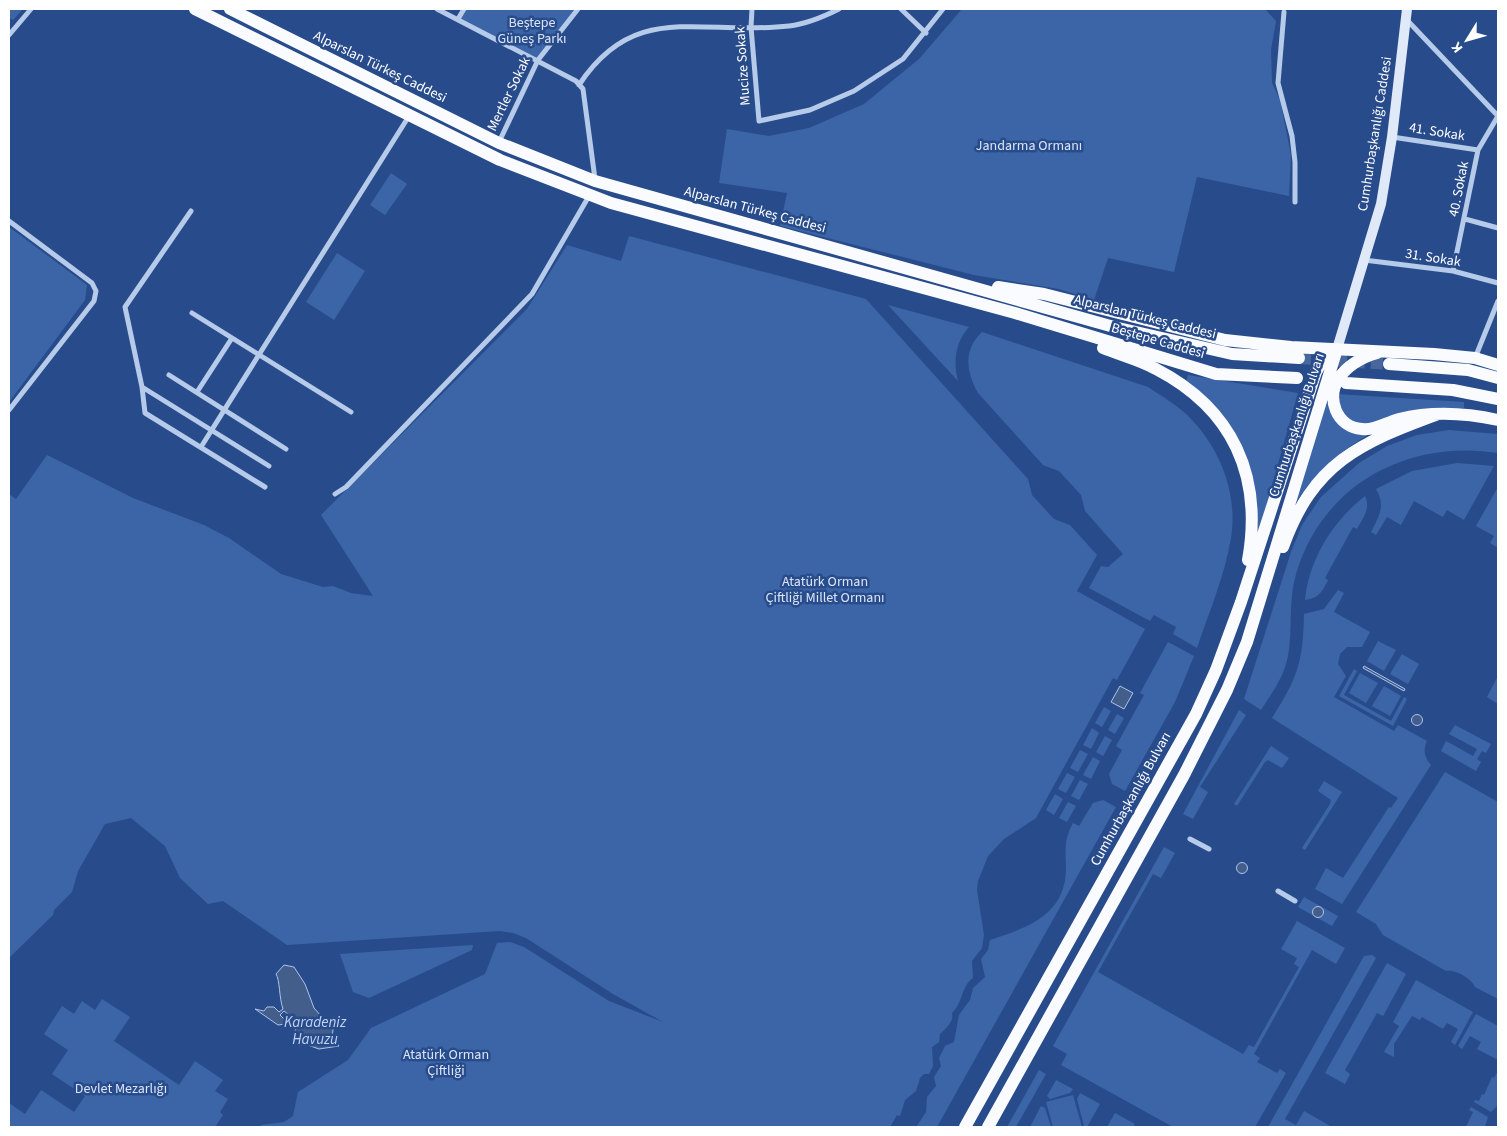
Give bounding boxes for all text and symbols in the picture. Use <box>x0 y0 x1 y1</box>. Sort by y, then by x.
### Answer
park label: Beştepe Güneş Parkı <box>497 13 567 49</box>
north arrow <box>1442 15 1492 65</box>
street label: Alparslan Türkeş Caddesi <box>310 26 450 108</box>
street label: Mucize Sokak <box>730 26 756 106</box>
text: K <box>1447 37 1468 57</box>
street label: Mertler Sokak <box>482 53 536 135</box>
street label: Cumhurbaşkanlığı Caddesi <box>1353 55 1397 213</box>
street label: 41. Sokak <box>1408 118 1466 146</box>
park label: Jandarma Ormanı <box>976 136 1082 156</box>
street label: 40. Sokak <box>1444 160 1474 218</box>
street label: Alparslan Türkeş Caddesi <box>682 181 828 239</box>
street label: 31. Sokak <box>1404 244 1462 272</box>
street label: Alparslan Türkeş Caddesi <box>1072 290 1218 344</box>
street label: Beştepe Caddesi <box>1109 318 1207 364</box>
street label: Cumhurbaşkanlığı Bulvarı <box>1264 350 1330 500</box>
park label: Atatürk Orman Çiftliği Millet Ormanı <box>765 572 885 608</box>
street label: Cumhurbaşkanlığı Bulvarı <box>1086 728 1176 870</box>
water label: Karadeniz Havuzu <box>284 1012 347 1050</box>
park label: Atatürk Orman Çiftliği <box>403 1045 489 1081</box>
park label: Devlet Mezarlığı <box>75 1079 167 1099</box>

